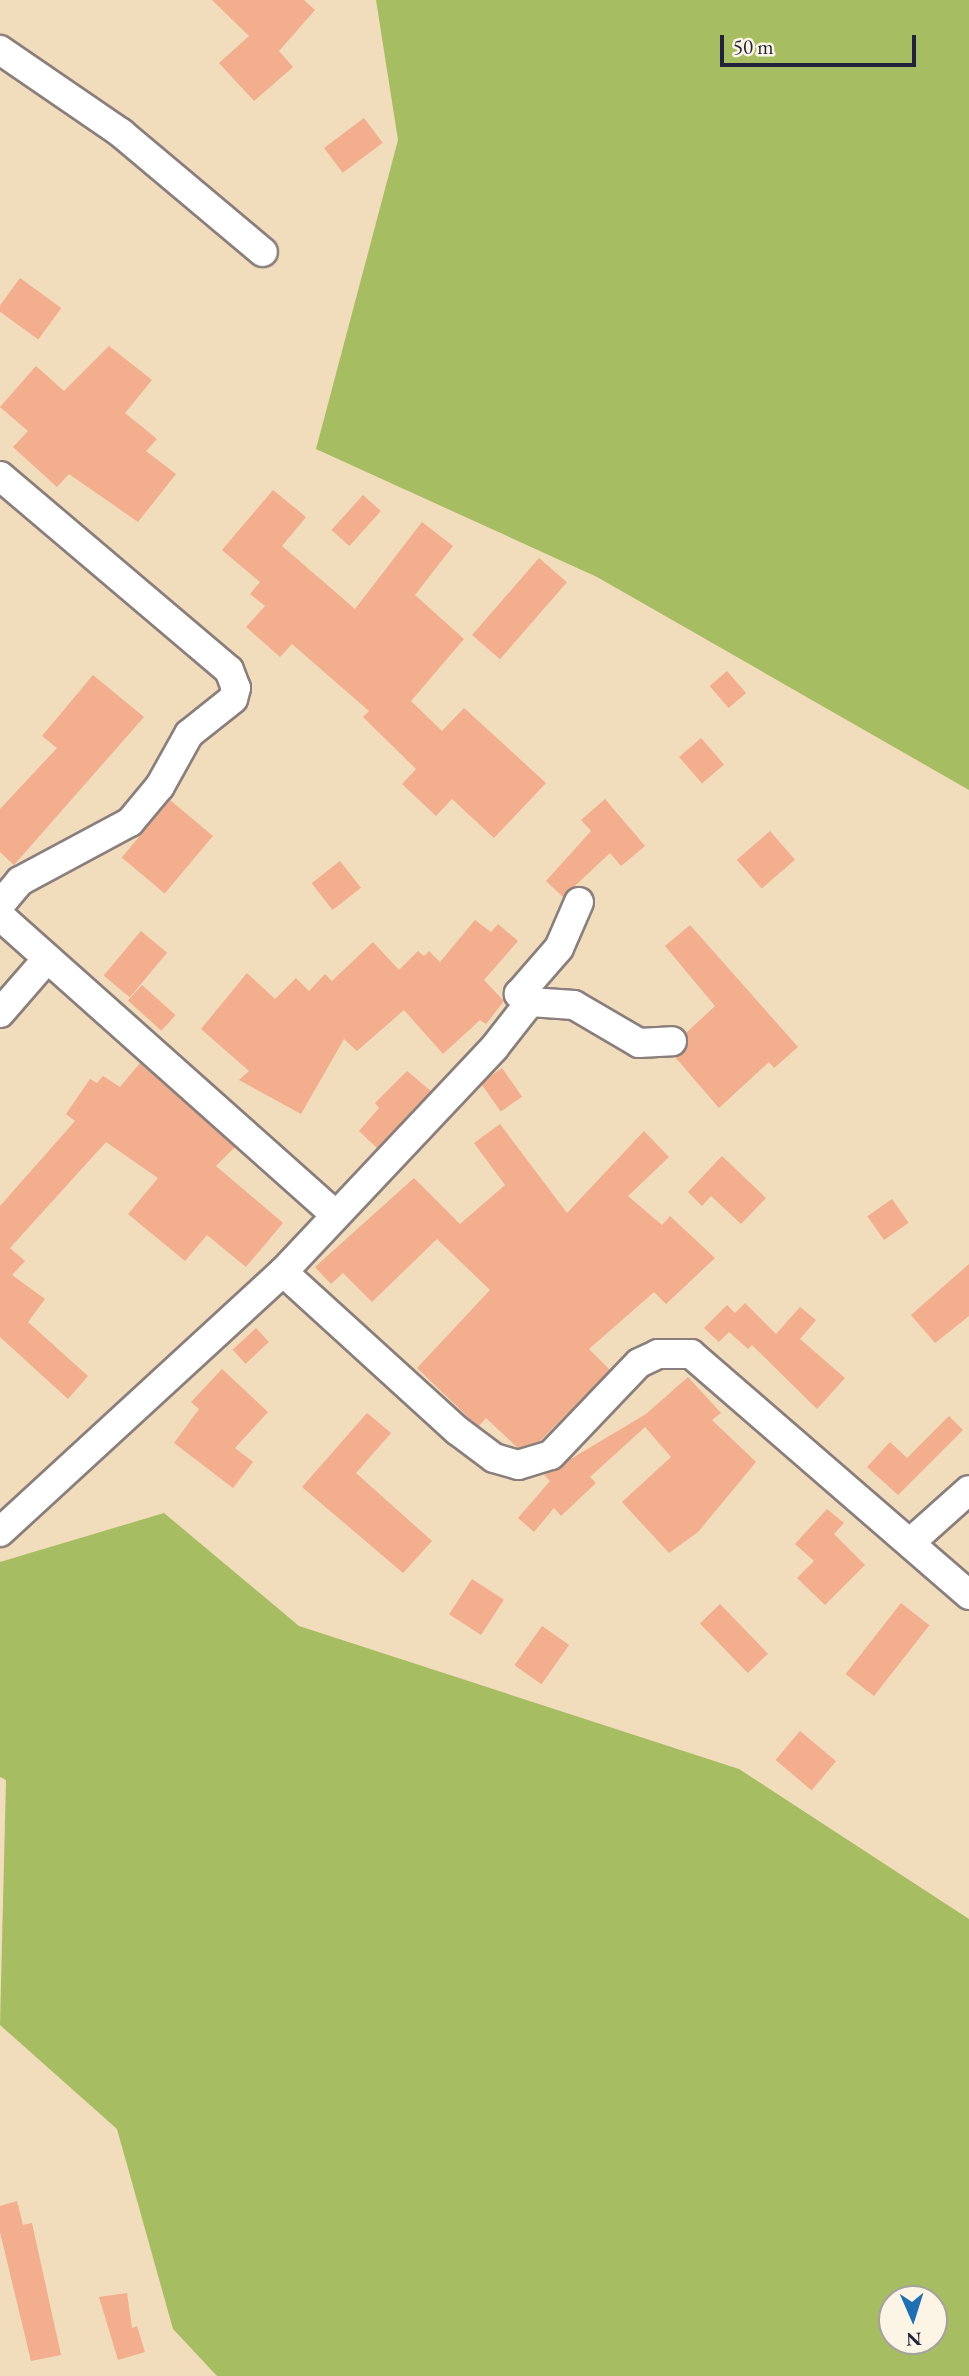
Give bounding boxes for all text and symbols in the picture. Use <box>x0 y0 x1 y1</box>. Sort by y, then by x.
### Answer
scale bar <box>724 21 920 65</box>
text: 50 m <box>733 33 774 60</box>
north arrow <box>878 2285 948 2355</box>
text: N <box>906 2327 922 2352</box>

